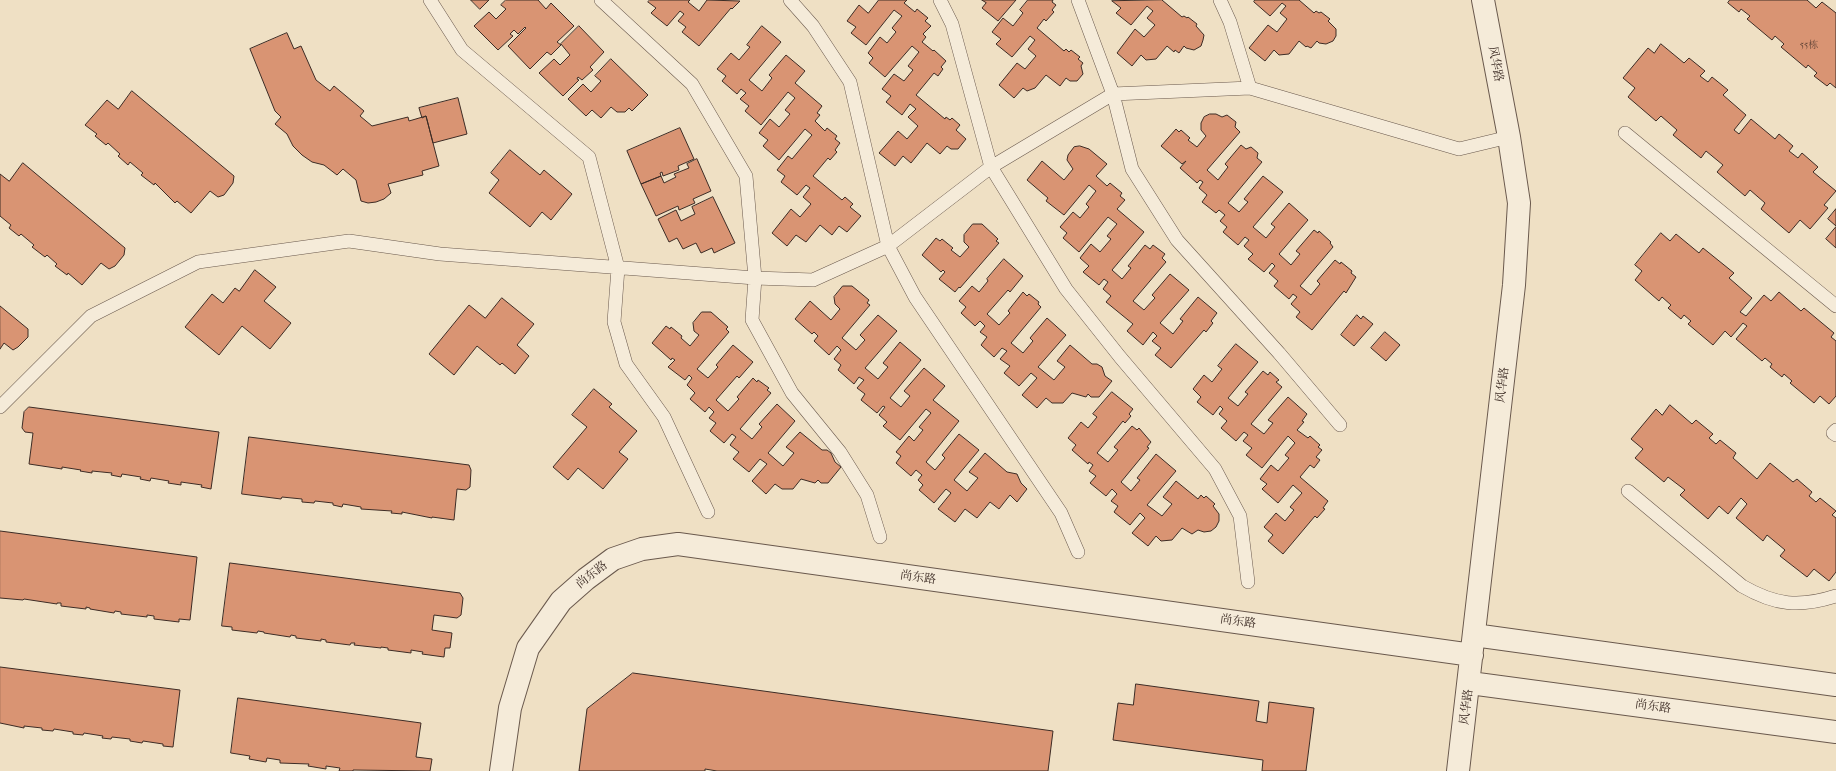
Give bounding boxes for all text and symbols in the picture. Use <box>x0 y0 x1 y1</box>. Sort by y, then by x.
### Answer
house number: 55栋 <box>1800 40 1818 52</box>
street label: 风华路 <box>1484 45 1506 83</box>
street label: 风华路 <box>1494 366 1512 404</box>
street label: 尚东路 <box>573 558 611 592</box>
street label: 尚东路 <box>899 568 937 588</box>
street label: 尚东路 <box>1219 612 1257 632</box>
street label: 风华路 <box>1458 688 1476 726</box>
street label: 尚东路 <box>1634 697 1672 717</box>

